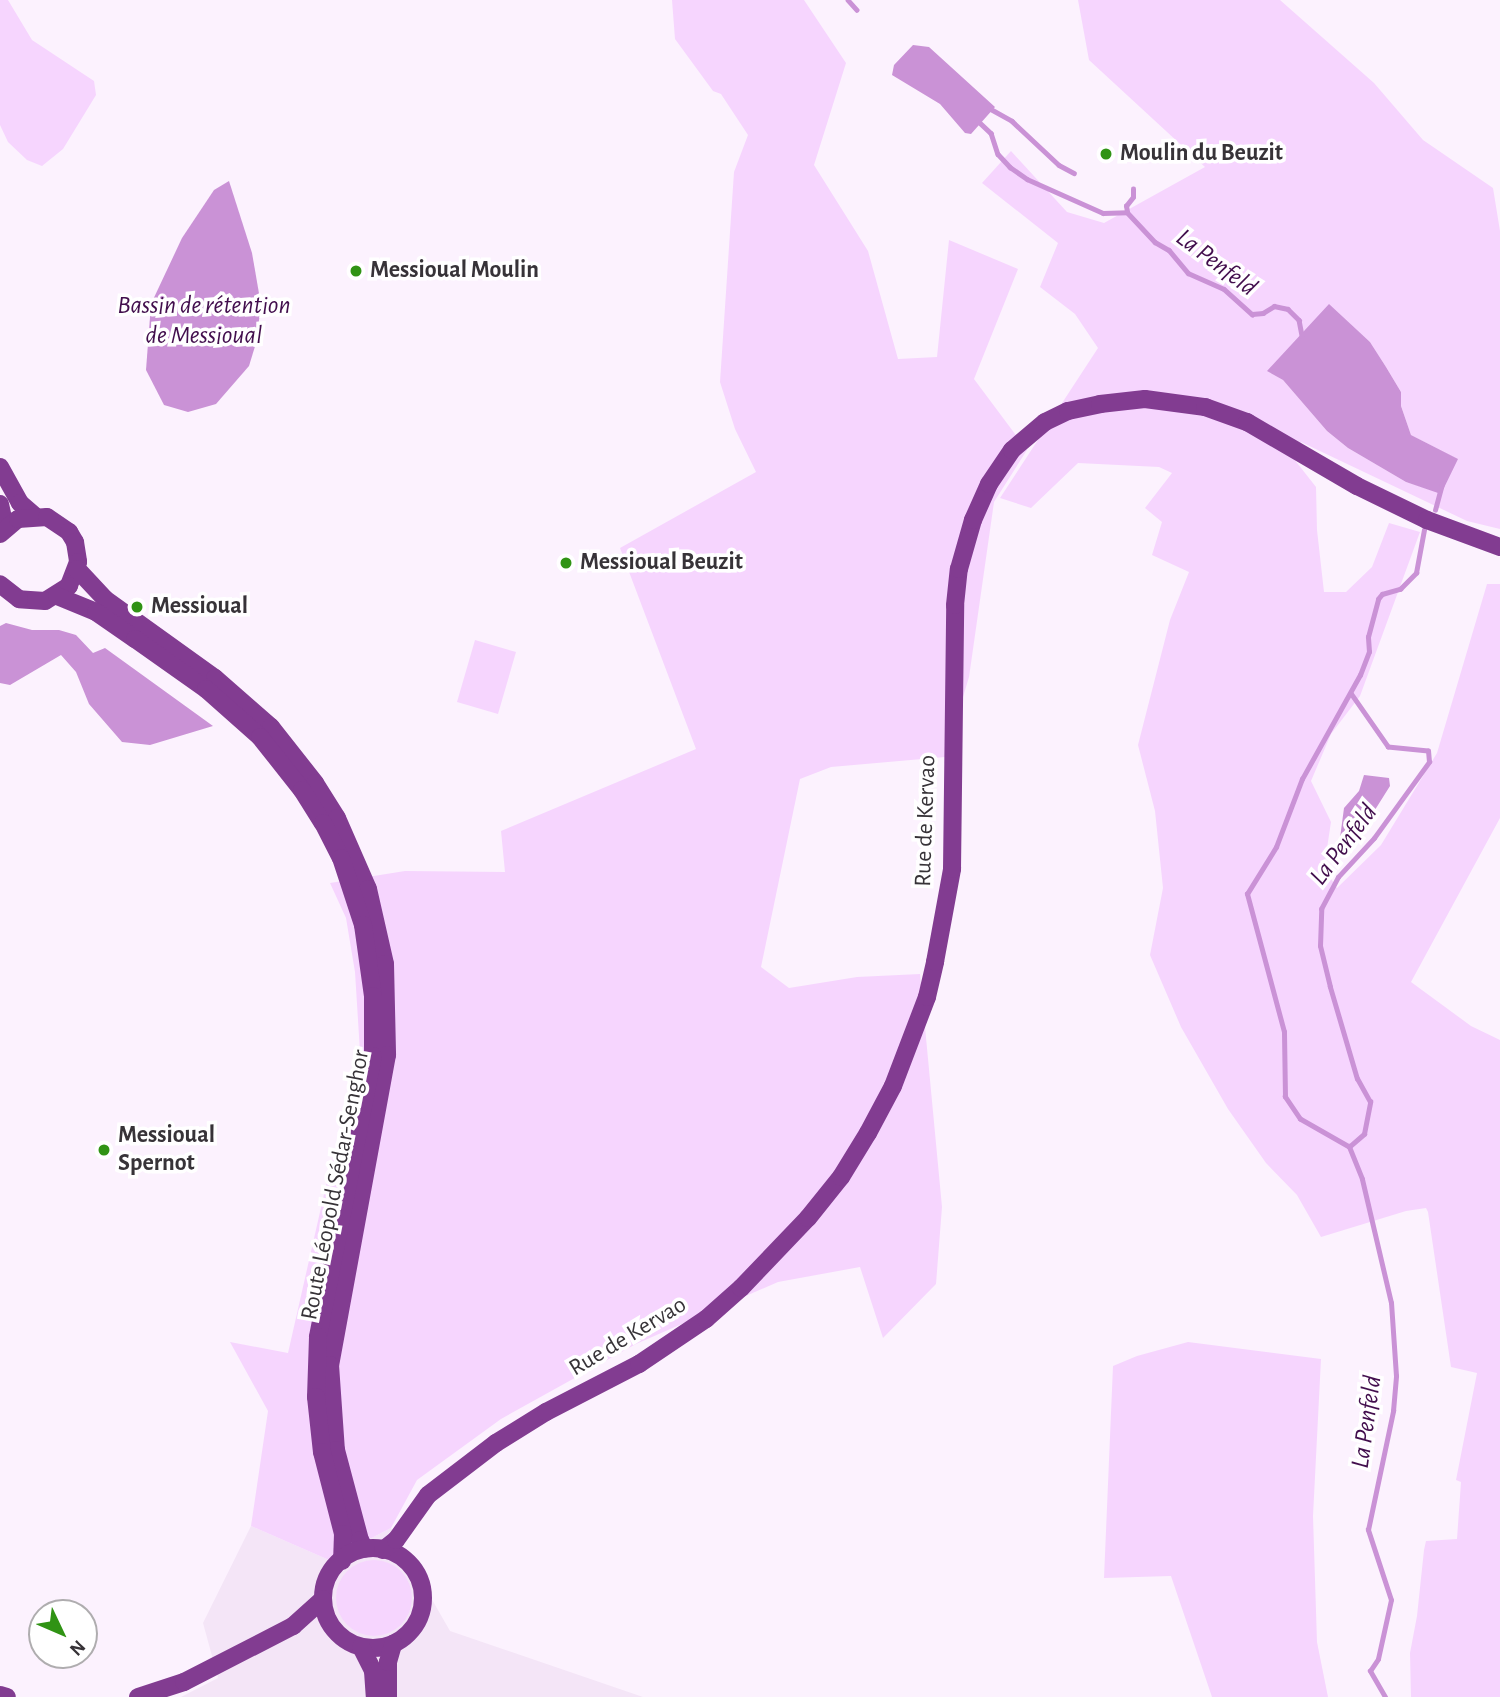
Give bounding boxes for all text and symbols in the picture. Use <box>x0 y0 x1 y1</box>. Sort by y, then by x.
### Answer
place label: Moulin du Beuzit <box>1120 140 1283 168</box>
marker: Moulin du Beuzit <box>1098 146 1114 162</box>
water label: La Penfeld <box>1169 222 1263 304</box>
place label: Messioual Moulin <box>370 257 539 285</box>
marker: Messioual Moulin <box>348 263 364 279</box>
water label: Bassin de rétention de Messioual <box>117 290 291 352</box>
place label: Messioual Beuzit <box>580 549 743 577</box>
marker: Messioual Beuzit <box>558 555 574 571</box>
place label: Messioual <box>151 593 248 621</box>
marker: Messioual <box>129 599 145 615</box>
street label: Rue de Kervao <box>909 755 943 887</box>
water label: La Penfeld <box>1303 798 1385 892</box>
street label: Route Léopold Sédar-Senghor <box>296 1047 376 1323</box>
place label: Messioual Spernot <box>118 1122 215 1178</box>
marker: Messioual Spernot <box>96 1142 112 1158</box>
street label: Rue de Kervao <box>564 1291 692 1383</box>
water label: La Penfeld <box>1345 1374 1389 1470</box>
north arrow <box>28 1599 98 1669</box>
text: N <box>66 1636 88 1659</box>

